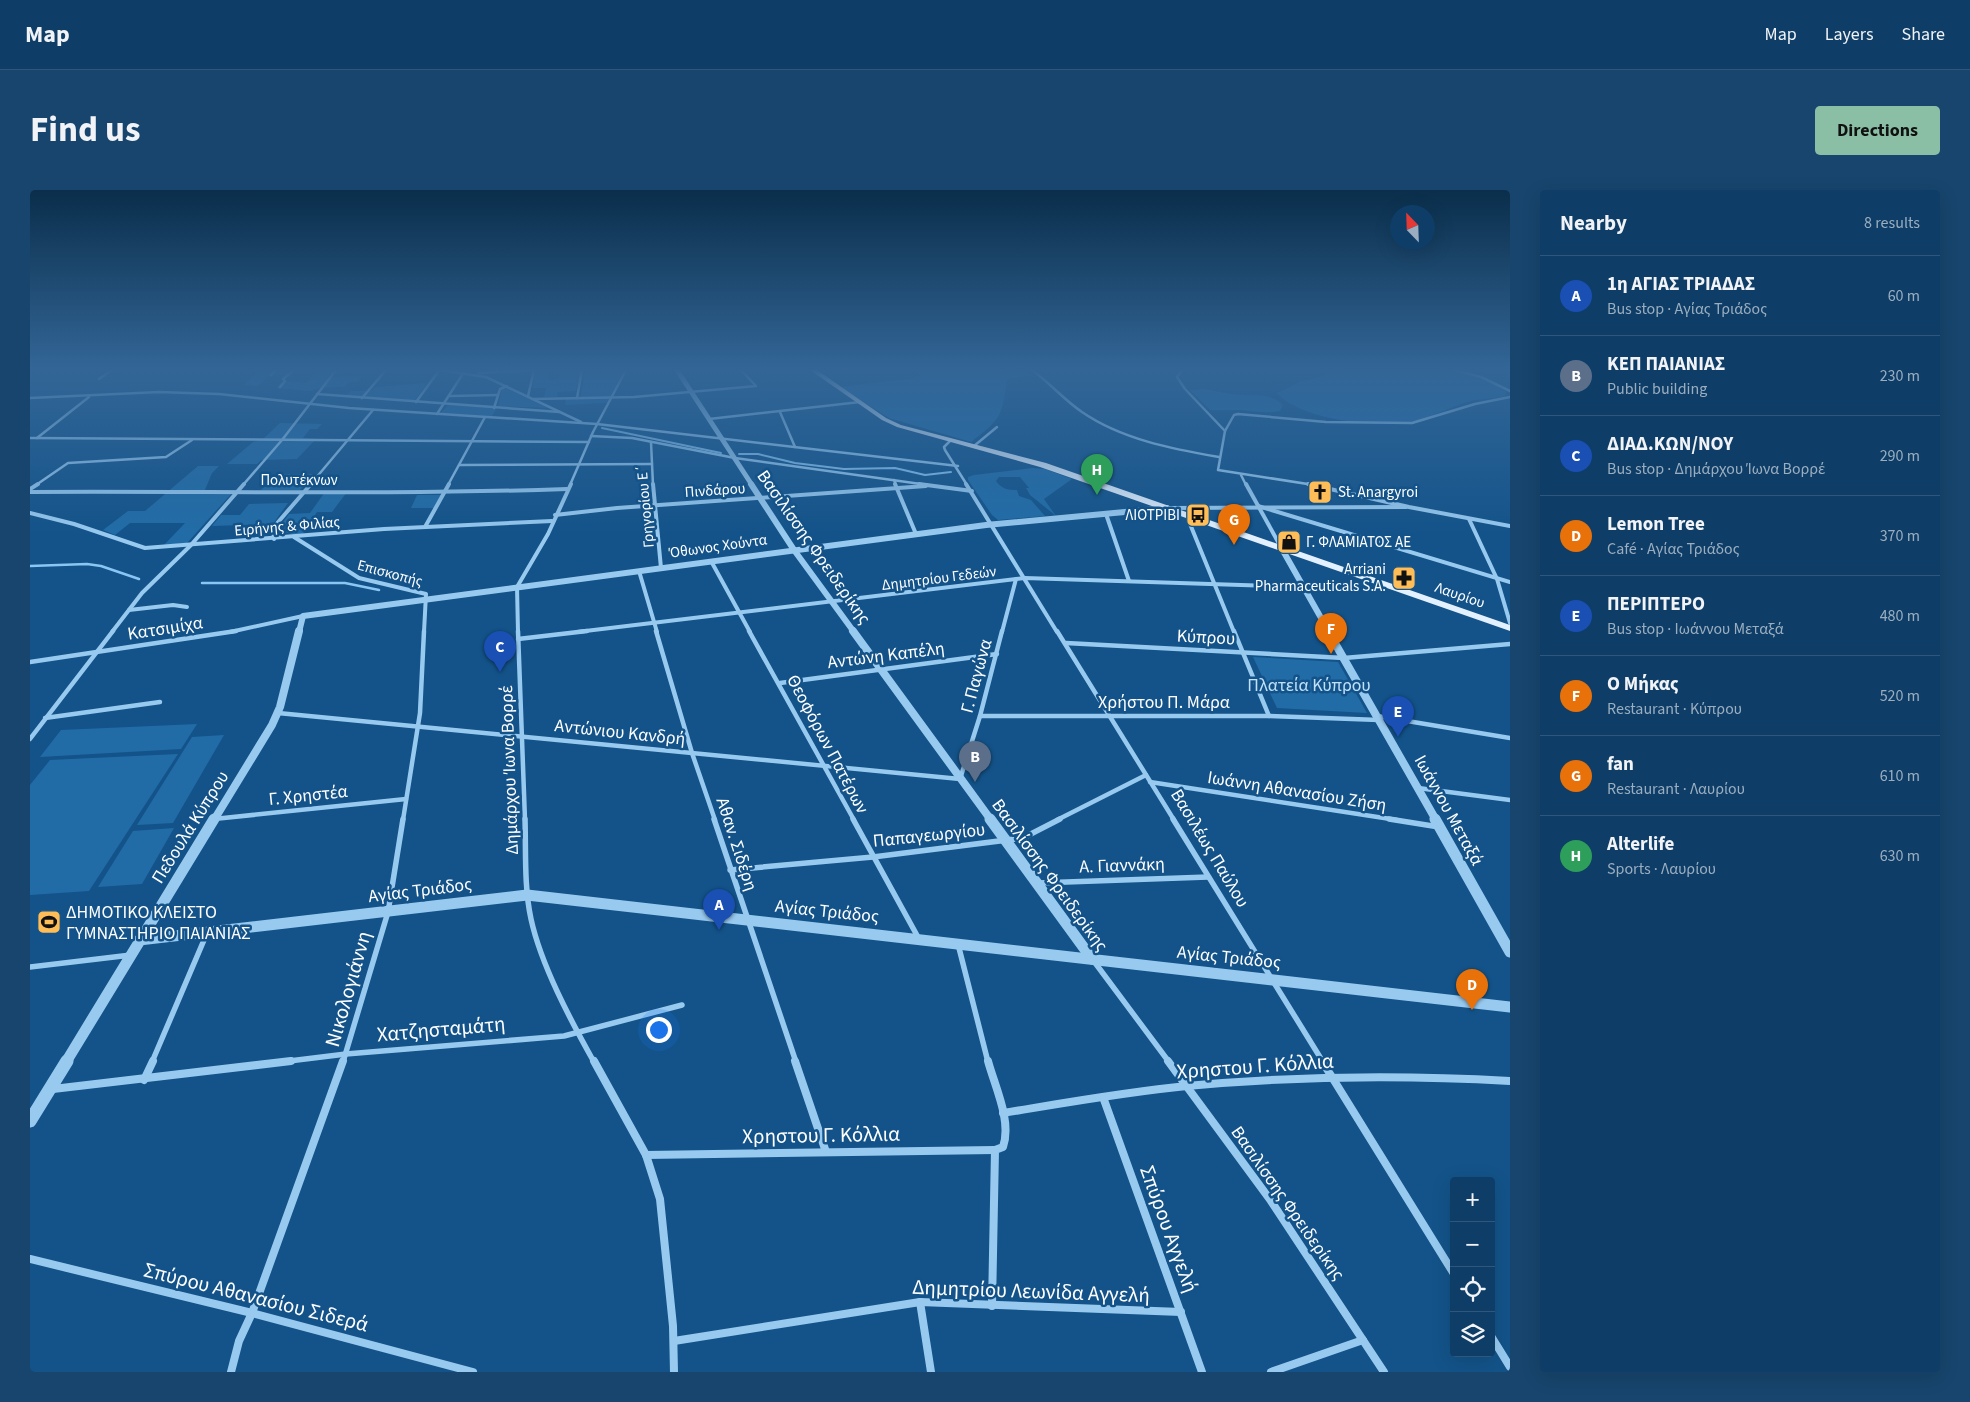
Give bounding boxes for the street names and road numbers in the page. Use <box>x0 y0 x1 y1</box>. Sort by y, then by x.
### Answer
street label: Γρηγορίου Ε΄ <box>631 463 660 549</box>
street label: Βασιλίσσης Φρειδερίκης <box>751 465 876 630</box>
street label: Πολυτέκνων <box>260 470 338 491</box>
street label: Πινδάρου <box>684 478 746 503</box>
street label: Ειρήνης & Φιλίας <box>233 511 341 542</box>
street label: Όθωνος Χούντα <box>667 529 769 564</box>
street label: Επισκοπής <box>355 555 425 592</box>
street label: Δημητρίου Γεδεών <box>881 561 998 596</box>
street label: Λαυρίου <box>1432 577 1488 614</box>
street label: Κατσιμίχα <box>126 610 205 647</box>
street label: Κύπρου <box>1176 623 1236 652</box>
street label: Αντώνη Καπέλη <box>826 636 946 675</box>
street label: Γ. Παγώνα <box>955 636 998 716</box>
street label: Θεοφόρων Πατέρων <box>780 670 875 818</box>
street label: Δημάρχου Ίωνα Βορρέ <box>494 685 525 855</box>
street label: Χρήστου Π. Μάρα <box>1098 690 1230 715</box>
street label: Αντώνιου Κανδρή <box>553 713 687 752</box>
street label: Ιωάννου Μεταξά <box>1408 750 1489 870</box>
street label: Ιωάννη Αθανασίου Ζήση <box>1206 765 1388 818</box>
street label: Πεδουλά Κύπρου <box>146 766 235 888</box>
street label: Γ. Χρηστέα <box>267 779 349 812</box>
street label: Βασιλέως Παύλου <box>1164 784 1255 912</box>
street label: Αθαν. Σιδέρη <box>710 794 763 894</box>
street label: Βασιλίσσης Φρειδερίκης <box>986 794 1114 957</box>
street label: Παπαγεωργίου <box>872 817 986 854</box>
street label: Α. Γιαννάκη <box>1079 852 1165 879</box>
street label: Αγίας Τριάδος <box>367 872 473 909</box>
street label: Αγίας Τριάδος <box>774 894 880 929</box>
street label: Νικολογιάννη <box>317 928 379 1050</box>
street label: Αγίας Τριάδος <box>1176 940 1282 975</box>
street label: Χατζησταμάτη <box>375 1008 507 1050</box>
street label: Χρηστου Γ. Κόλλια <box>1175 1046 1335 1086</box>
street label: Χρηστου Γ. Κόλλια <box>742 1119 900 1151</box>
street label: Βασιλίσσης Φρειδερίκης <box>1225 1121 1350 1286</box>
street label: Σπύρου Αγγελή <box>1132 1161 1206 1297</box>
street label: Σπύρου Αθανασίου Σιδερά <box>141 1255 372 1339</box>
street label: Δημητρίου Λεωνίδα Αγγελή <box>912 1272 1150 1310</box>

